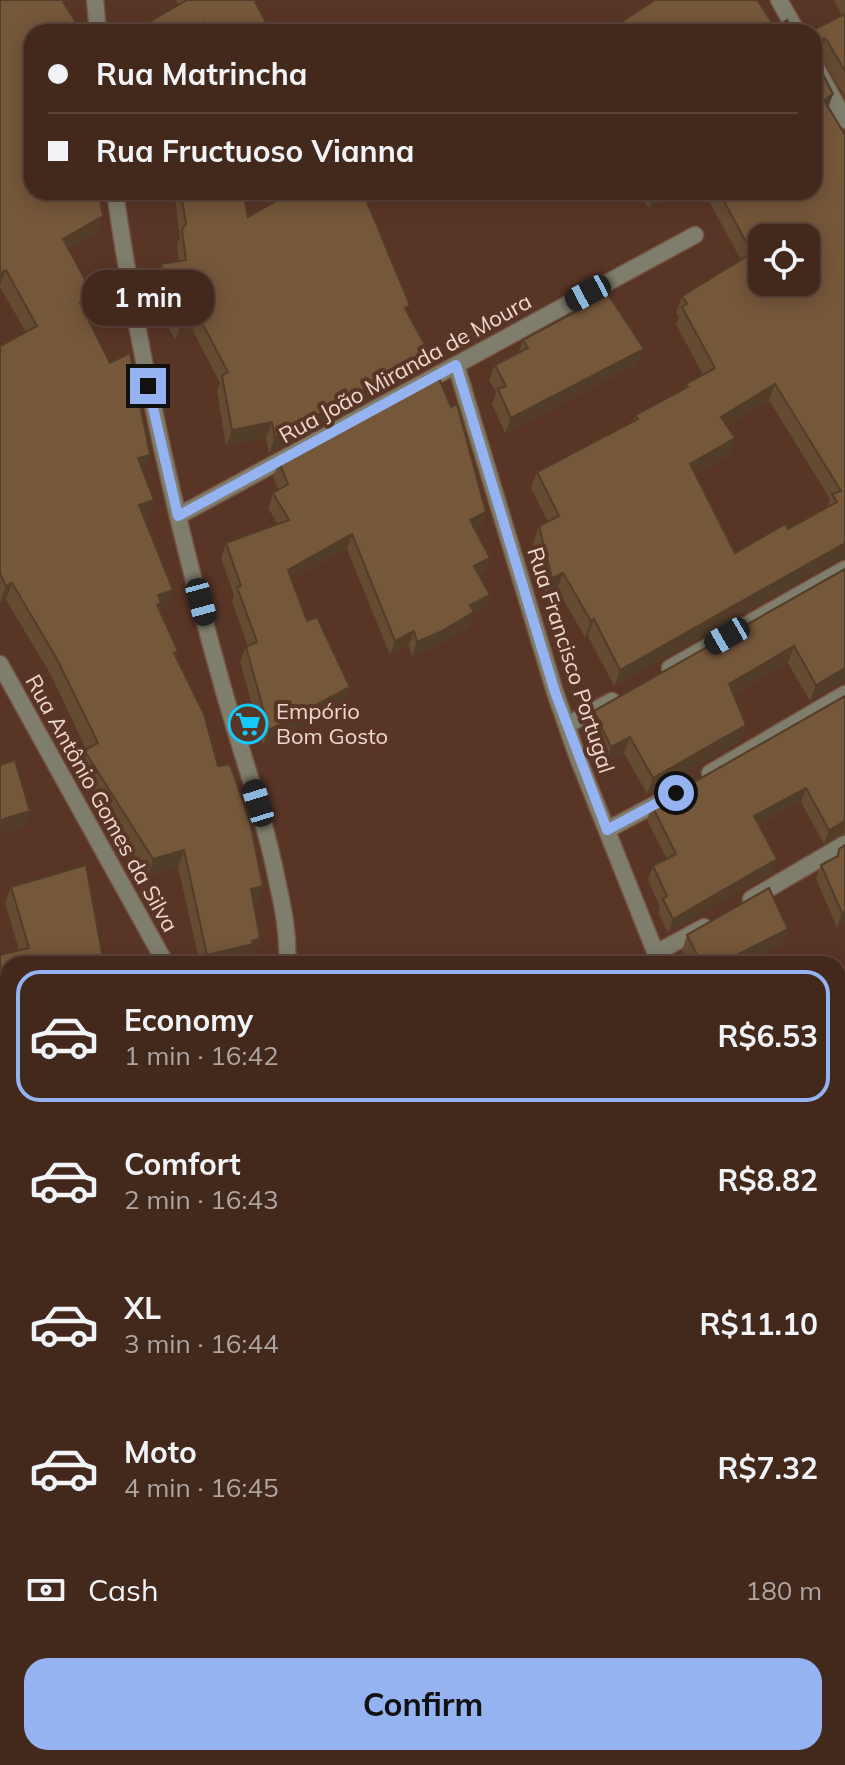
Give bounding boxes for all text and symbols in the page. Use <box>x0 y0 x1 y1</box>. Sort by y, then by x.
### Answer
text: Rua Matrincha <box>96 55 307 93</box>
text: Rua Fructuoso Vianna <box>96 132 414 170</box>
map controls <box>748 224 820 296</box>
button: locate <box>748 224 820 296</box>
callout: 1 min <box>82 270 214 326</box>
car <box>561 271 615 315</box>
text: 1 min <box>114 281 182 314</box>
street label: Rua João Miranda de Moura <box>274 287 536 449</box>
route end <box>130 368 166 404</box>
street label: Rua Francisco Portugal <box>521 543 621 777</box>
car <box>183 576 219 628</box>
car <box>700 614 754 658</box>
street label: Rua Antônio Gomes da Silva <box>19 669 185 937</box>
place label: Empório Bom Gosto <box>276 697 388 750</box>
supermarket icon: Empório Bom Gosto <box>227 703 269 745</box>
route start <box>658 775 694 811</box>
car <box>240 777 276 829</box>
icon: car <box>28 1000 100 1072</box>
text: Economy <box>124 1001 253 1039</box>
text: R$6.53 <box>718 1017 818 1055</box>
text: 1 min · 16:42 <box>124 1039 279 1072</box>
icon: car <box>28 1144 100 1216</box>
text: Comfort <box>124 1145 241 1183</box>
text: R$8.82 <box>718 1161 818 1199</box>
text: 2 min · 16:43 <box>124 1183 279 1216</box>
icon: car <box>28 1288 100 1360</box>
text: XL <box>124 1289 161 1327</box>
text: R$11.10 <box>700 1305 818 1343</box>
text: 3 min · 16:44 <box>124 1327 279 1360</box>
icon: car <box>28 1432 100 1504</box>
text: Moto <box>124 1433 197 1471</box>
text: R$7.32 <box>718 1449 818 1487</box>
text: 4 min · 16:45 <box>124 1471 279 1504</box>
icon: cash <box>24 1568 68 1612</box>
text: Cash <box>88 1571 159 1609</box>
text: 180 m <box>746 1574 822 1607</box>
button: Confirm <box>24 1658 822 1750</box>

